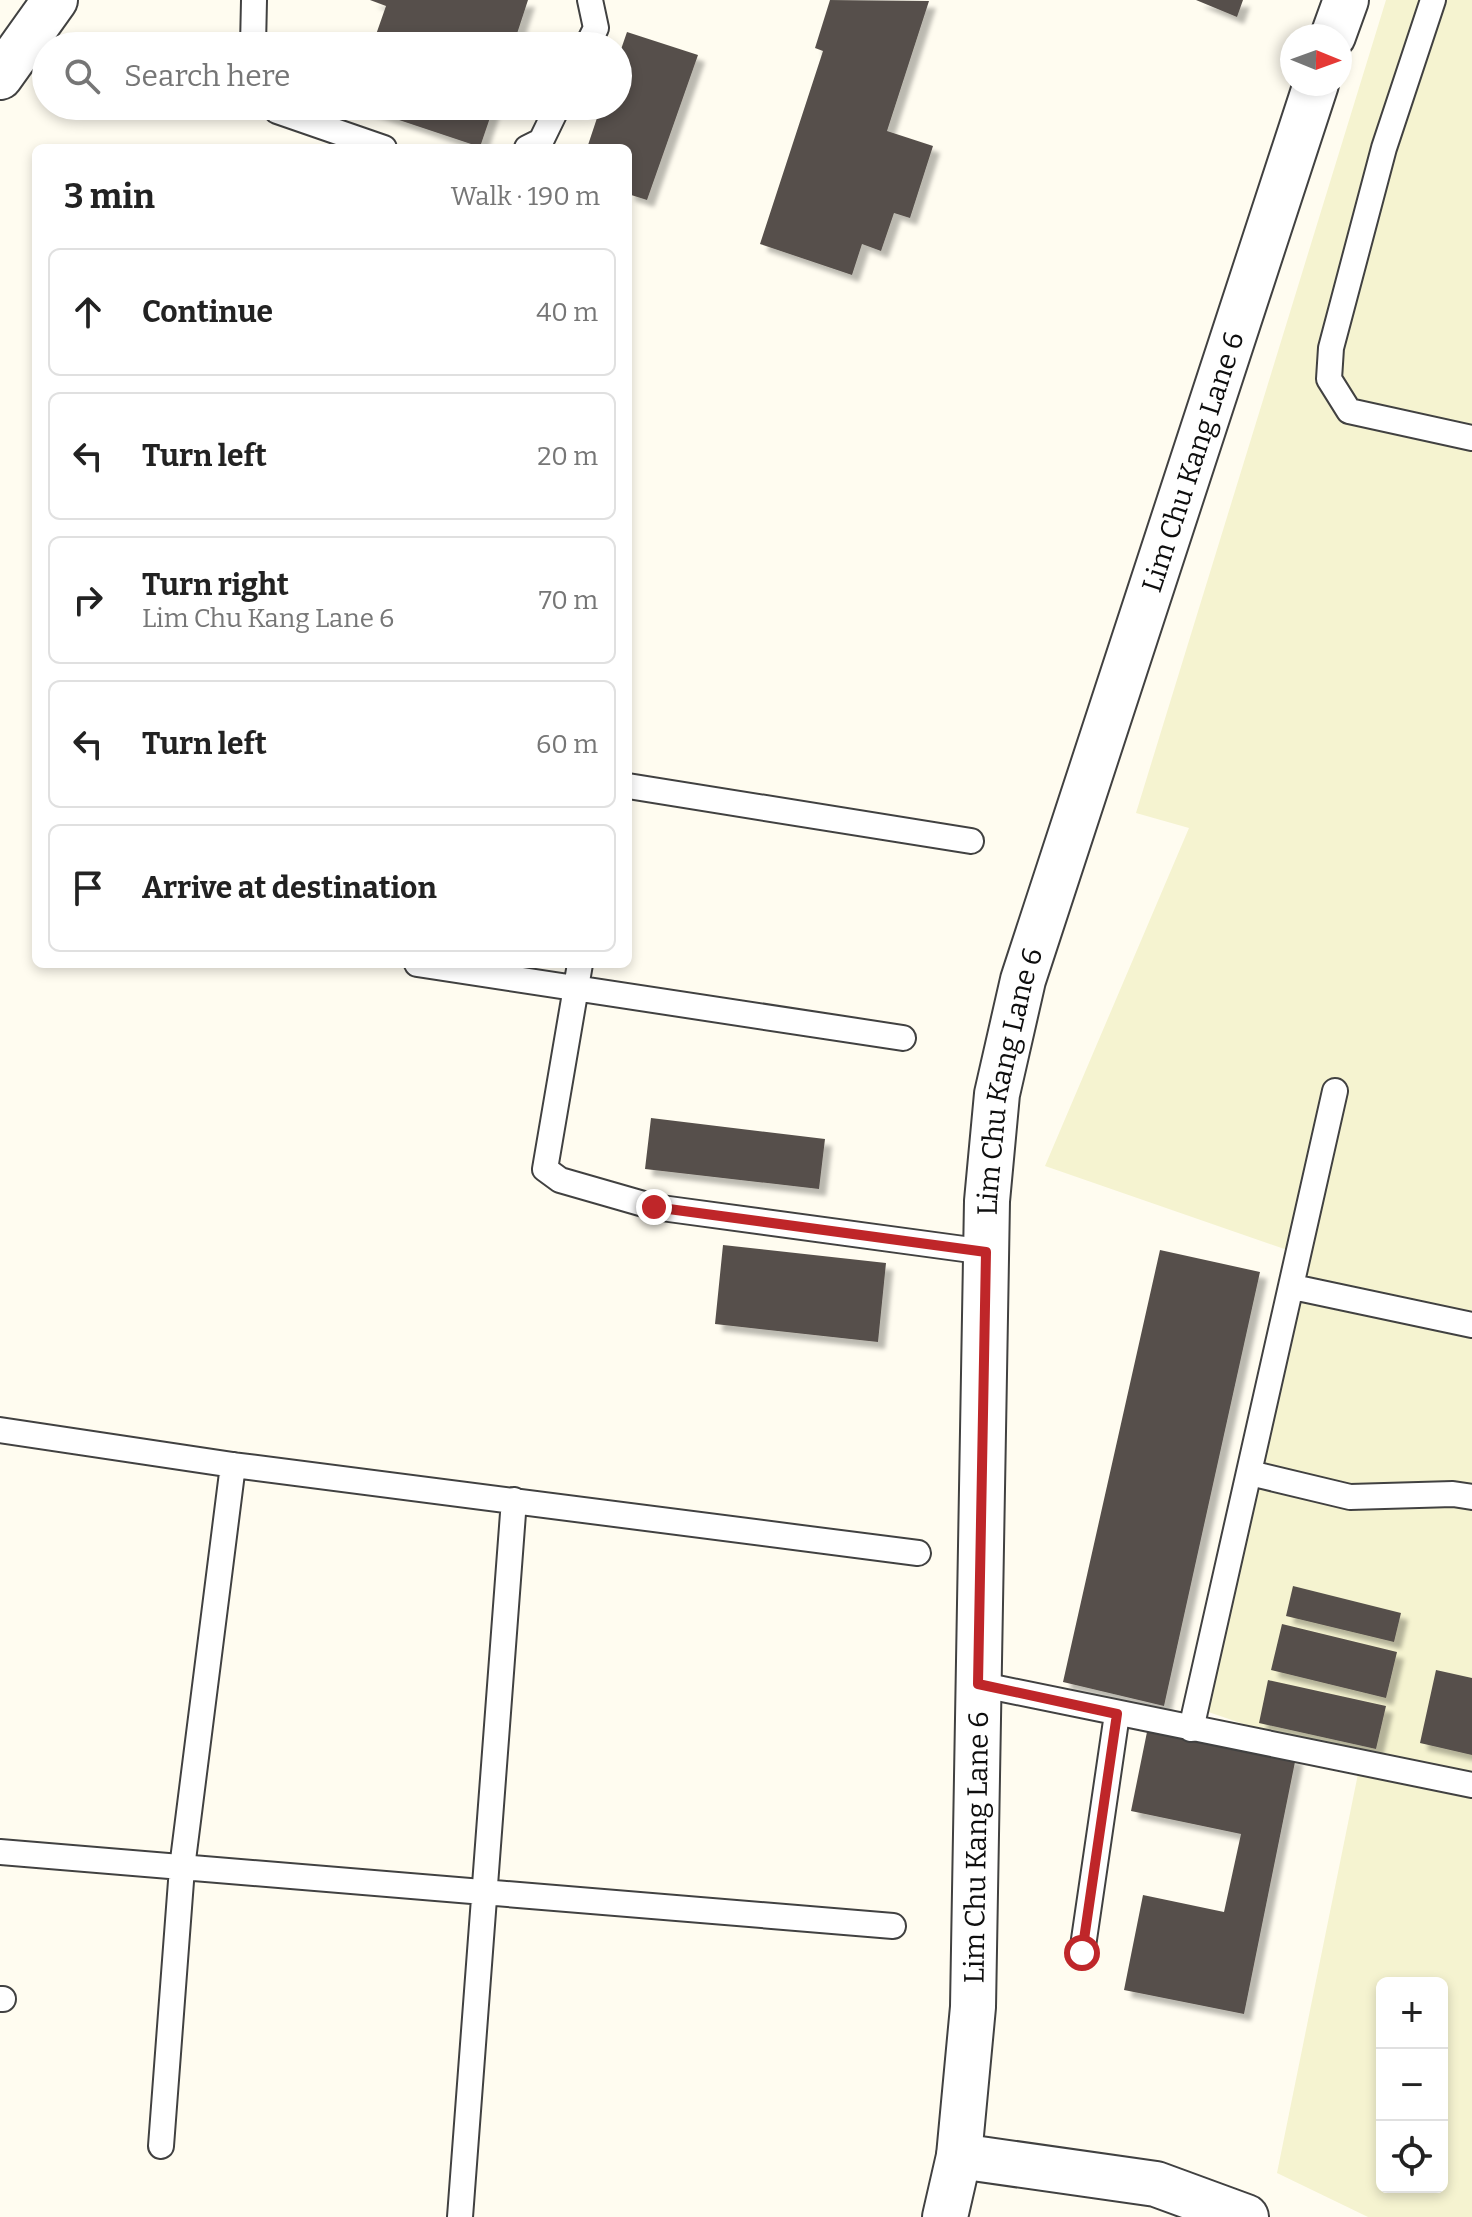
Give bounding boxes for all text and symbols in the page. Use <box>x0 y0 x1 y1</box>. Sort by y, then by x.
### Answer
north arrow <box>1280 24 1352 96</box>
search box <box>32 32 632 120</box>
icon: search <box>60 54 104 98</box>
text: Search here <box>124 58 291 94</box>
text: 3 min <box>64 176 155 217</box>
text: Walk · 190 m <box>451 181 600 212</box>
icon: ahead <box>66 290 110 334</box>
text: Continue <box>142 294 273 330</box>
text: 40 m <box>536 297 598 328</box>
street label: Lim Chu Kang Lane 6 <box>1135 327 1250 596</box>
icon: left <box>66 434 110 478</box>
text: Turn left <box>142 438 267 474</box>
text: 20 m <box>537 441 598 472</box>
text: Turn right <box>142 567 289 603</box>
icon: right <box>66 578 110 622</box>
text: 70 m <box>539 585 598 616</box>
text: Lim Chu Kang Lane 6 <box>142 603 394 634</box>
icon: left <box>66 722 110 766</box>
text: Turn left <box>142 726 267 762</box>
text: 60 m <box>536 729 598 760</box>
icon: arrive <box>66 866 110 910</box>
text: Arrive at destination <box>142 870 437 906</box>
street label: Lim Chu Kang Lane 6 <box>970 943 1049 1216</box>
route end <box>636 1189 672 1225</box>
street label: Lim Chu Kang Lane 6 <box>957 1711 995 1983</box>
route start <box>1064 1935 1100 1971</box>
map controls <box>1376 1977 1448 2193</box>
button: + <box>1376 1977 1448 2049</box>
button: − <box>1376 2049 1448 2121</box>
button: locate <box>1376 2121 1448 2193</box>

